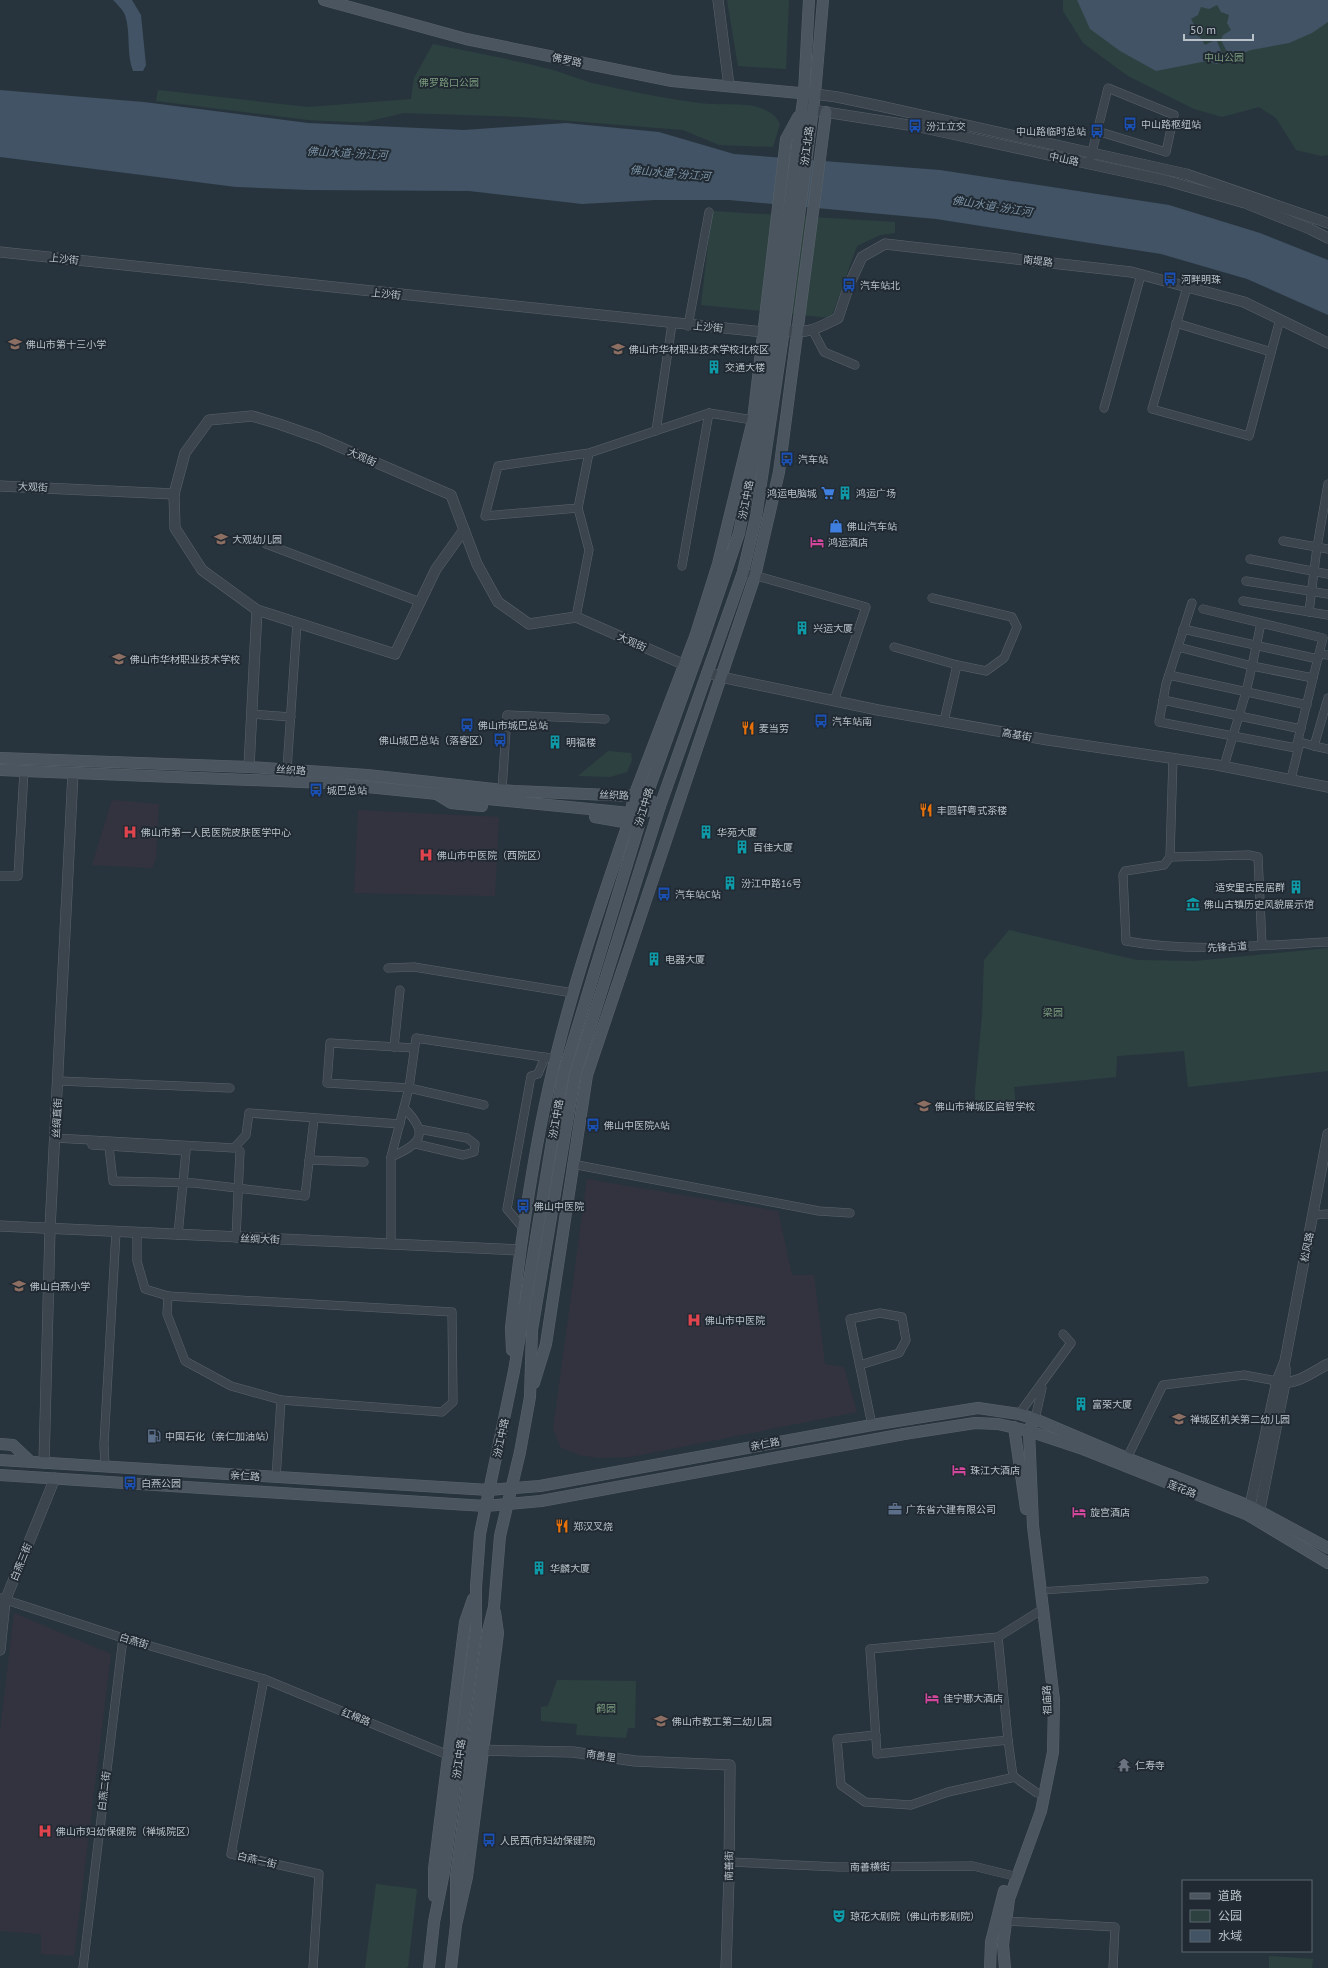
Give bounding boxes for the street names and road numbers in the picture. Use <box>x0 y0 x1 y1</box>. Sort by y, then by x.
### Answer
street label: 佛罗路 <box>550 51 583 69</box>
street label: 汾江北路 <box>798 125 816 167</box>
street label: 中山路 <box>1048 150 1080 168</box>
street label: 上沙街 <box>48 251 80 267</box>
street label: 南堤路 <box>1022 253 1054 269</box>
street label: 上沙街 <box>370 286 402 302</box>
street label: 上沙街 <box>692 319 724 335</box>
street label: 大观街 <box>346 445 378 469</box>
street label: 汾江中路 <box>736 479 756 521</box>
street label: 大观街 <box>18 480 48 494</box>
street label: 大观街 <box>616 630 648 654</box>
street label: 高基街 <box>1001 726 1033 744</box>
street label: 丝织路 <box>276 762 306 778</box>
street label: 汾江中路 <box>632 786 656 828</box>
street label: 丝织路 <box>599 788 629 802</box>
street label: 先锋古道 <box>1207 939 1247 955</box>
street label: 丝绸直街 <box>49 1098 65 1138</box>
street label: 汾江中路 <box>546 1098 566 1140</box>
street label: 松风路 <box>1298 1231 1316 1263</box>
street label: 丝绸大街 <box>240 1232 280 1246</box>
street label: 汾江中路 <box>490 1417 512 1459</box>
street label: 亲仁路 <box>749 1435 781 1453</box>
street label: 亲仁路 <box>230 1468 260 1484</box>
street label: 莲花路 <box>1166 1477 1198 1501</box>
street label: 白燕三街 <box>7 1541 35 1583</box>
street label: 白燕街 <box>118 1630 150 1652</box>
street label: 祖庙路 <box>1040 1685 1054 1715</box>
street label: 红棉路 <box>340 1705 372 1729</box>
street label: 汾江中路 <box>450 1738 468 1780</box>
street label: 南善里 <box>585 1747 617 1765</box>
street label: 白燕二街 <box>95 1770 113 1812</box>
street label: 白燕一街 <box>236 1849 278 1871</box>
street label: 南善街 <box>722 1851 736 1881</box>
street label: 南善横街 <box>850 1860 890 1874</box>

